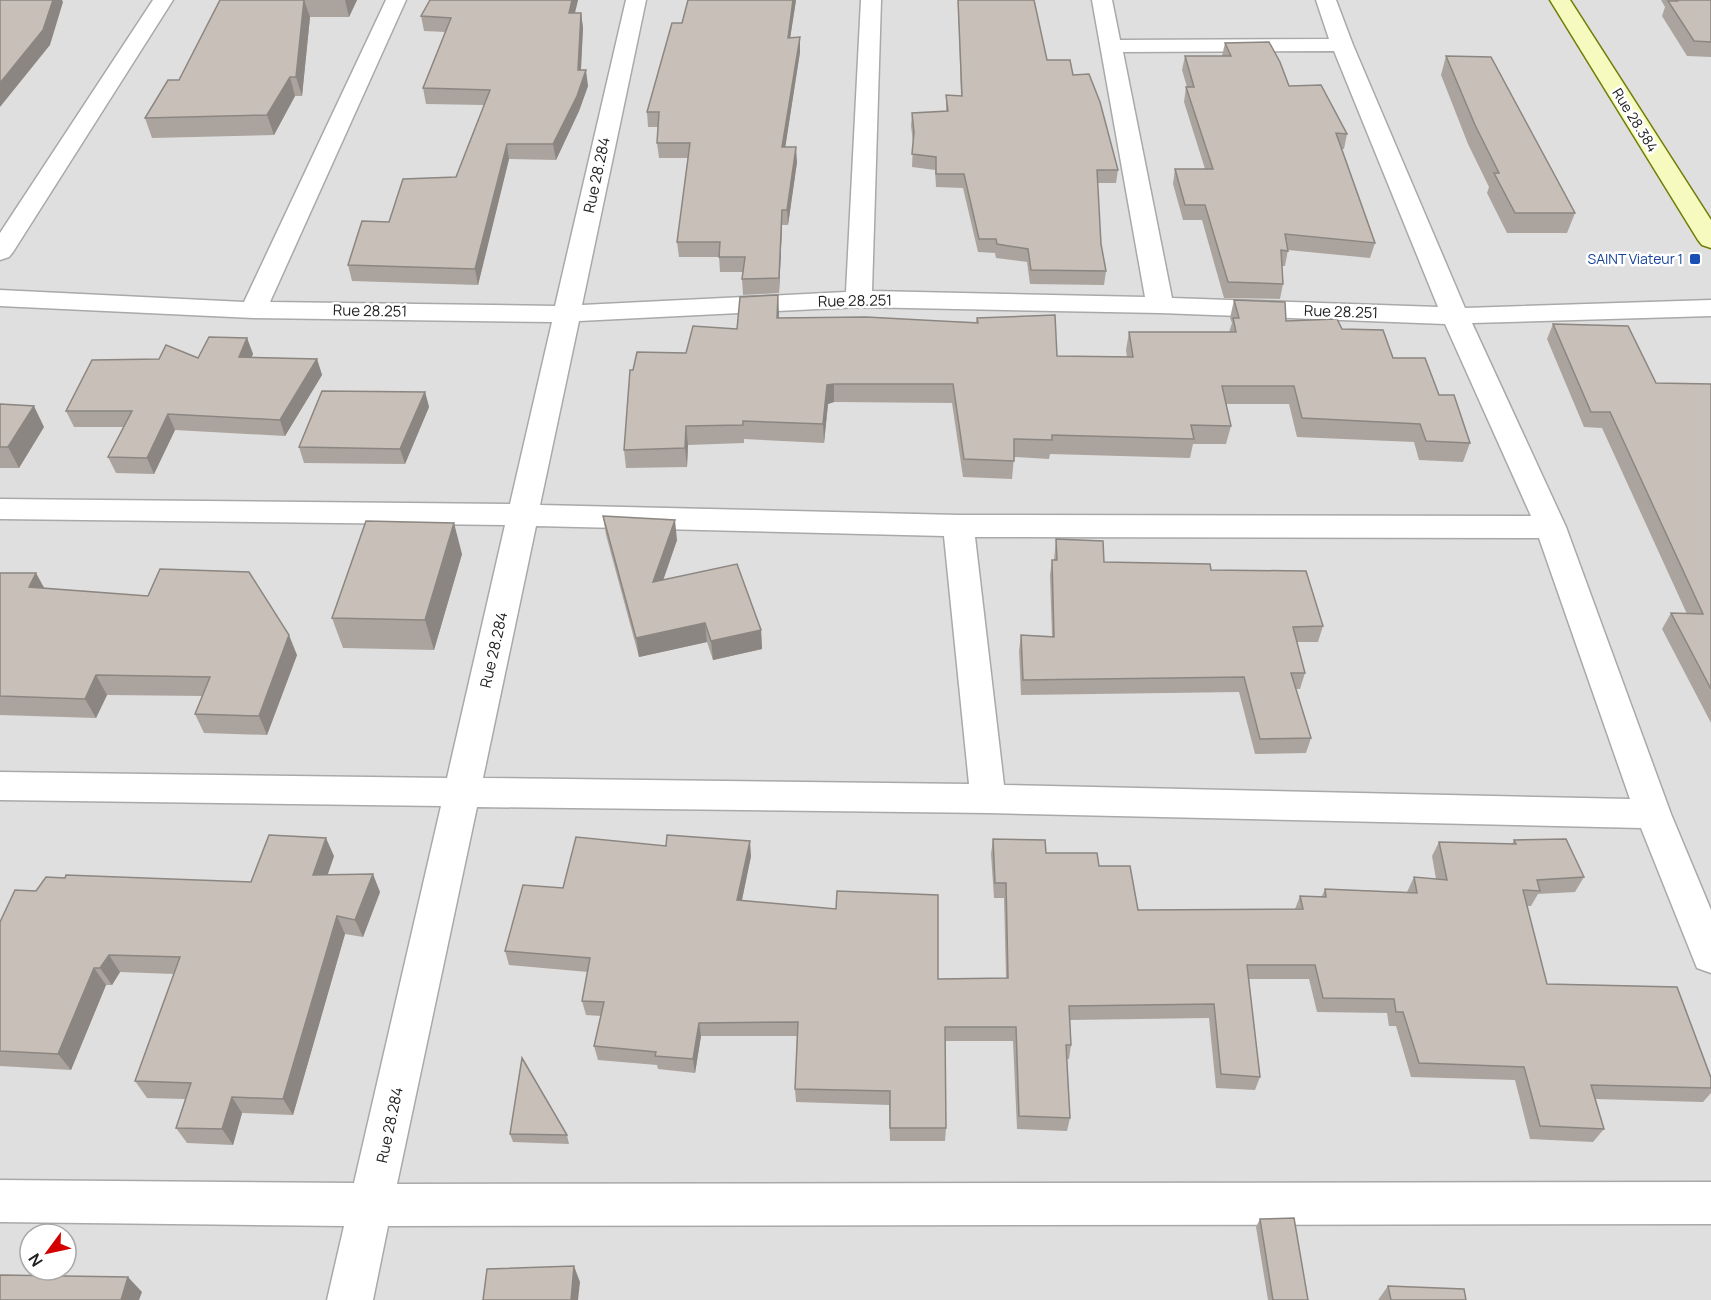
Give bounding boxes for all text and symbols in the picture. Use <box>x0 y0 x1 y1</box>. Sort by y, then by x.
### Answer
street label: Rue 28.384 <box>1608 84 1663 155</box>
street label: Rue 28.284 <box>578 135 615 215</box>
place label: SAINT Viateur 1 <box>1588 249 1683 268</box>
marker: SAINT Viateur 1 <box>1688 252 1702 266</box>
street label: Rue 28.251 <box>818 289 892 312</box>
street label: Rue 28.251 <box>333 299 407 322</box>
street label: Rue 28.251 <box>1304 300 1378 323</box>
street label: Rue 28.284 <box>475 610 512 690</box>
street label: Rue 28.284 <box>371 1085 408 1165</box>
north arrow <box>18 1222 78 1282</box>
text: N <box>23 1249 48 1271</box>

